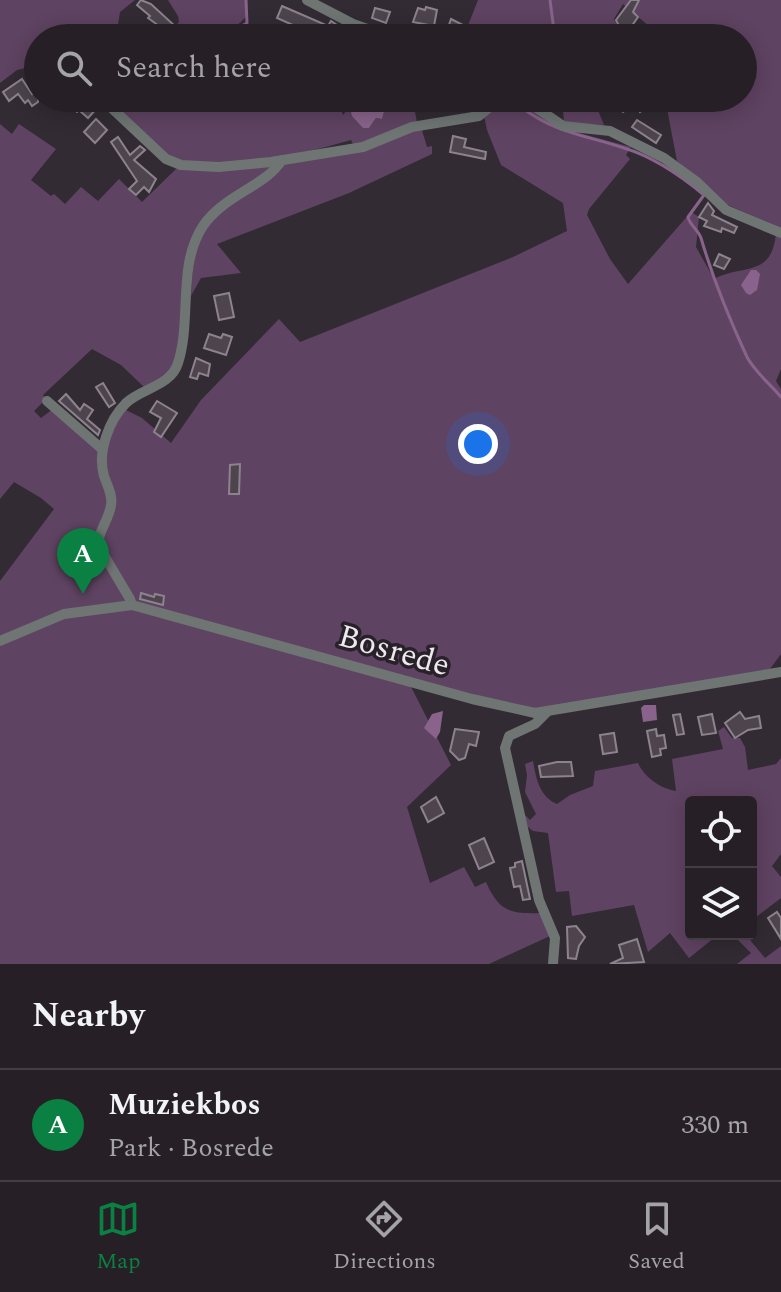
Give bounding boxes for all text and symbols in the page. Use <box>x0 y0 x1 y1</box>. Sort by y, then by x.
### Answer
search box <box>24 24 757 112</box>
text: Search here <box>116 45 272 91</box>
icon: search <box>52 46 96 90</box>
your location <box>458 424 498 464</box>
pin: A <box>57 528 109 594</box>
street label: Bosrede <box>332 612 456 690</box>
map controls <box>685 796 757 940</box>
button: locate <box>685 796 757 868</box>
button: layers <box>685 868 757 940</box>
text: Nearby <box>32 990 145 1042</box>
text: Muziekbos <box>108 1082 261 1128</box>
text: A <box>48 1105 68 1145</box>
text: 330 m <box>681 1105 749 1145</box>
text: Park · Bosrede <box>108 1128 274 1168</box>
tab: Map <box>96 1197 141 1278</box>
tab: Directions <box>333 1197 436 1278</box>
tab: Saved <box>628 1197 685 1278</box>

